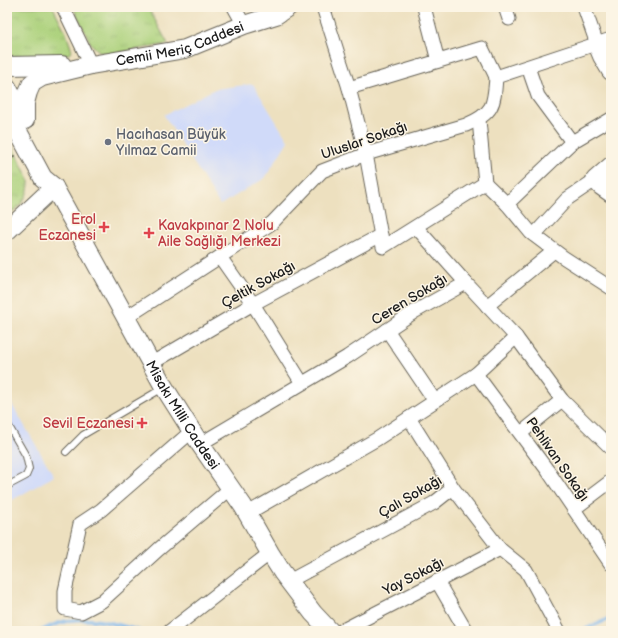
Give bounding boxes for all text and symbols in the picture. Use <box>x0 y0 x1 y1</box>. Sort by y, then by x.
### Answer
street label: Cemii Meriç Caddesi <box>115 18 246 70</box>
street label: Uluslar Sokağı <box>319 118 409 163</box>
place label: Hacıhasan Büyük Yılmaz Camii <box>115 126 226 159</box>
marker: Hacıhasan Büyük Yılmaz Camii <box>103 137 113 147</box>
place label: Erol Eczanesi <box>38 211 96 244</box>
place label: Kavakpınar 2 Nolu Aile Sağlığı Merkezi <box>158 217 281 250</box>
marker: Erol Eczanesi <box>99 222 109 232</box>
marker: Kavakpınar 2 Nolu Aile Sağlığı Merkezi <box>143 227 155 239</box>
street label: Çeltik Sokağı <box>218 257 298 312</box>
street label: Ceren Sokağı <box>368 270 450 329</box>
street label: Misakı Milli Caddesi <box>142 358 223 473</box>
street label: Pehlivan Sokağı <box>522 414 593 504</box>
place label: Sevil Eczanesi <box>43 415 134 432</box>
marker: Sevil Eczanesi <box>137 418 147 428</box>
street label: Çalı Sokağı <box>376 472 445 521</box>
street label: Yay Sokağı <box>379 554 447 600</box>

